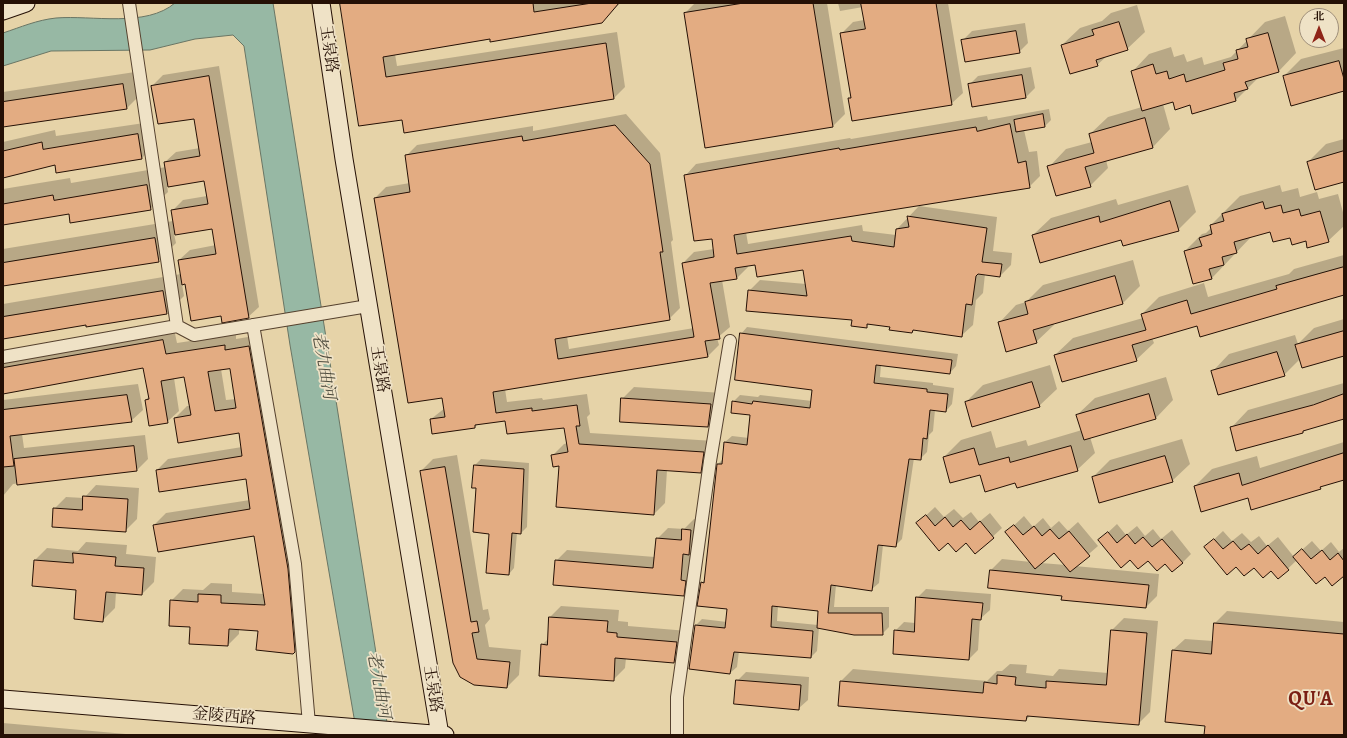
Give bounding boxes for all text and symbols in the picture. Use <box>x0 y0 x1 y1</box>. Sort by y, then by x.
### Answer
north arrow <box>1299 8 1339 48</box>
text: 北 <box>1314 9 1325 24</box>
street label: 玉泉路 <box>315 24 341 74</box>
water label: 老九曲河 <box>307 331 339 401</box>
street label: 玉泉路 <box>366 344 392 394</box>
water label: 老九曲河 <box>362 650 394 720</box>
street label: 玉泉路 <box>419 664 445 714</box>
district label: QU'A <box>1288 688 1334 712</box>
street label: 金陵西路 <box>191 705 257 729</box>

